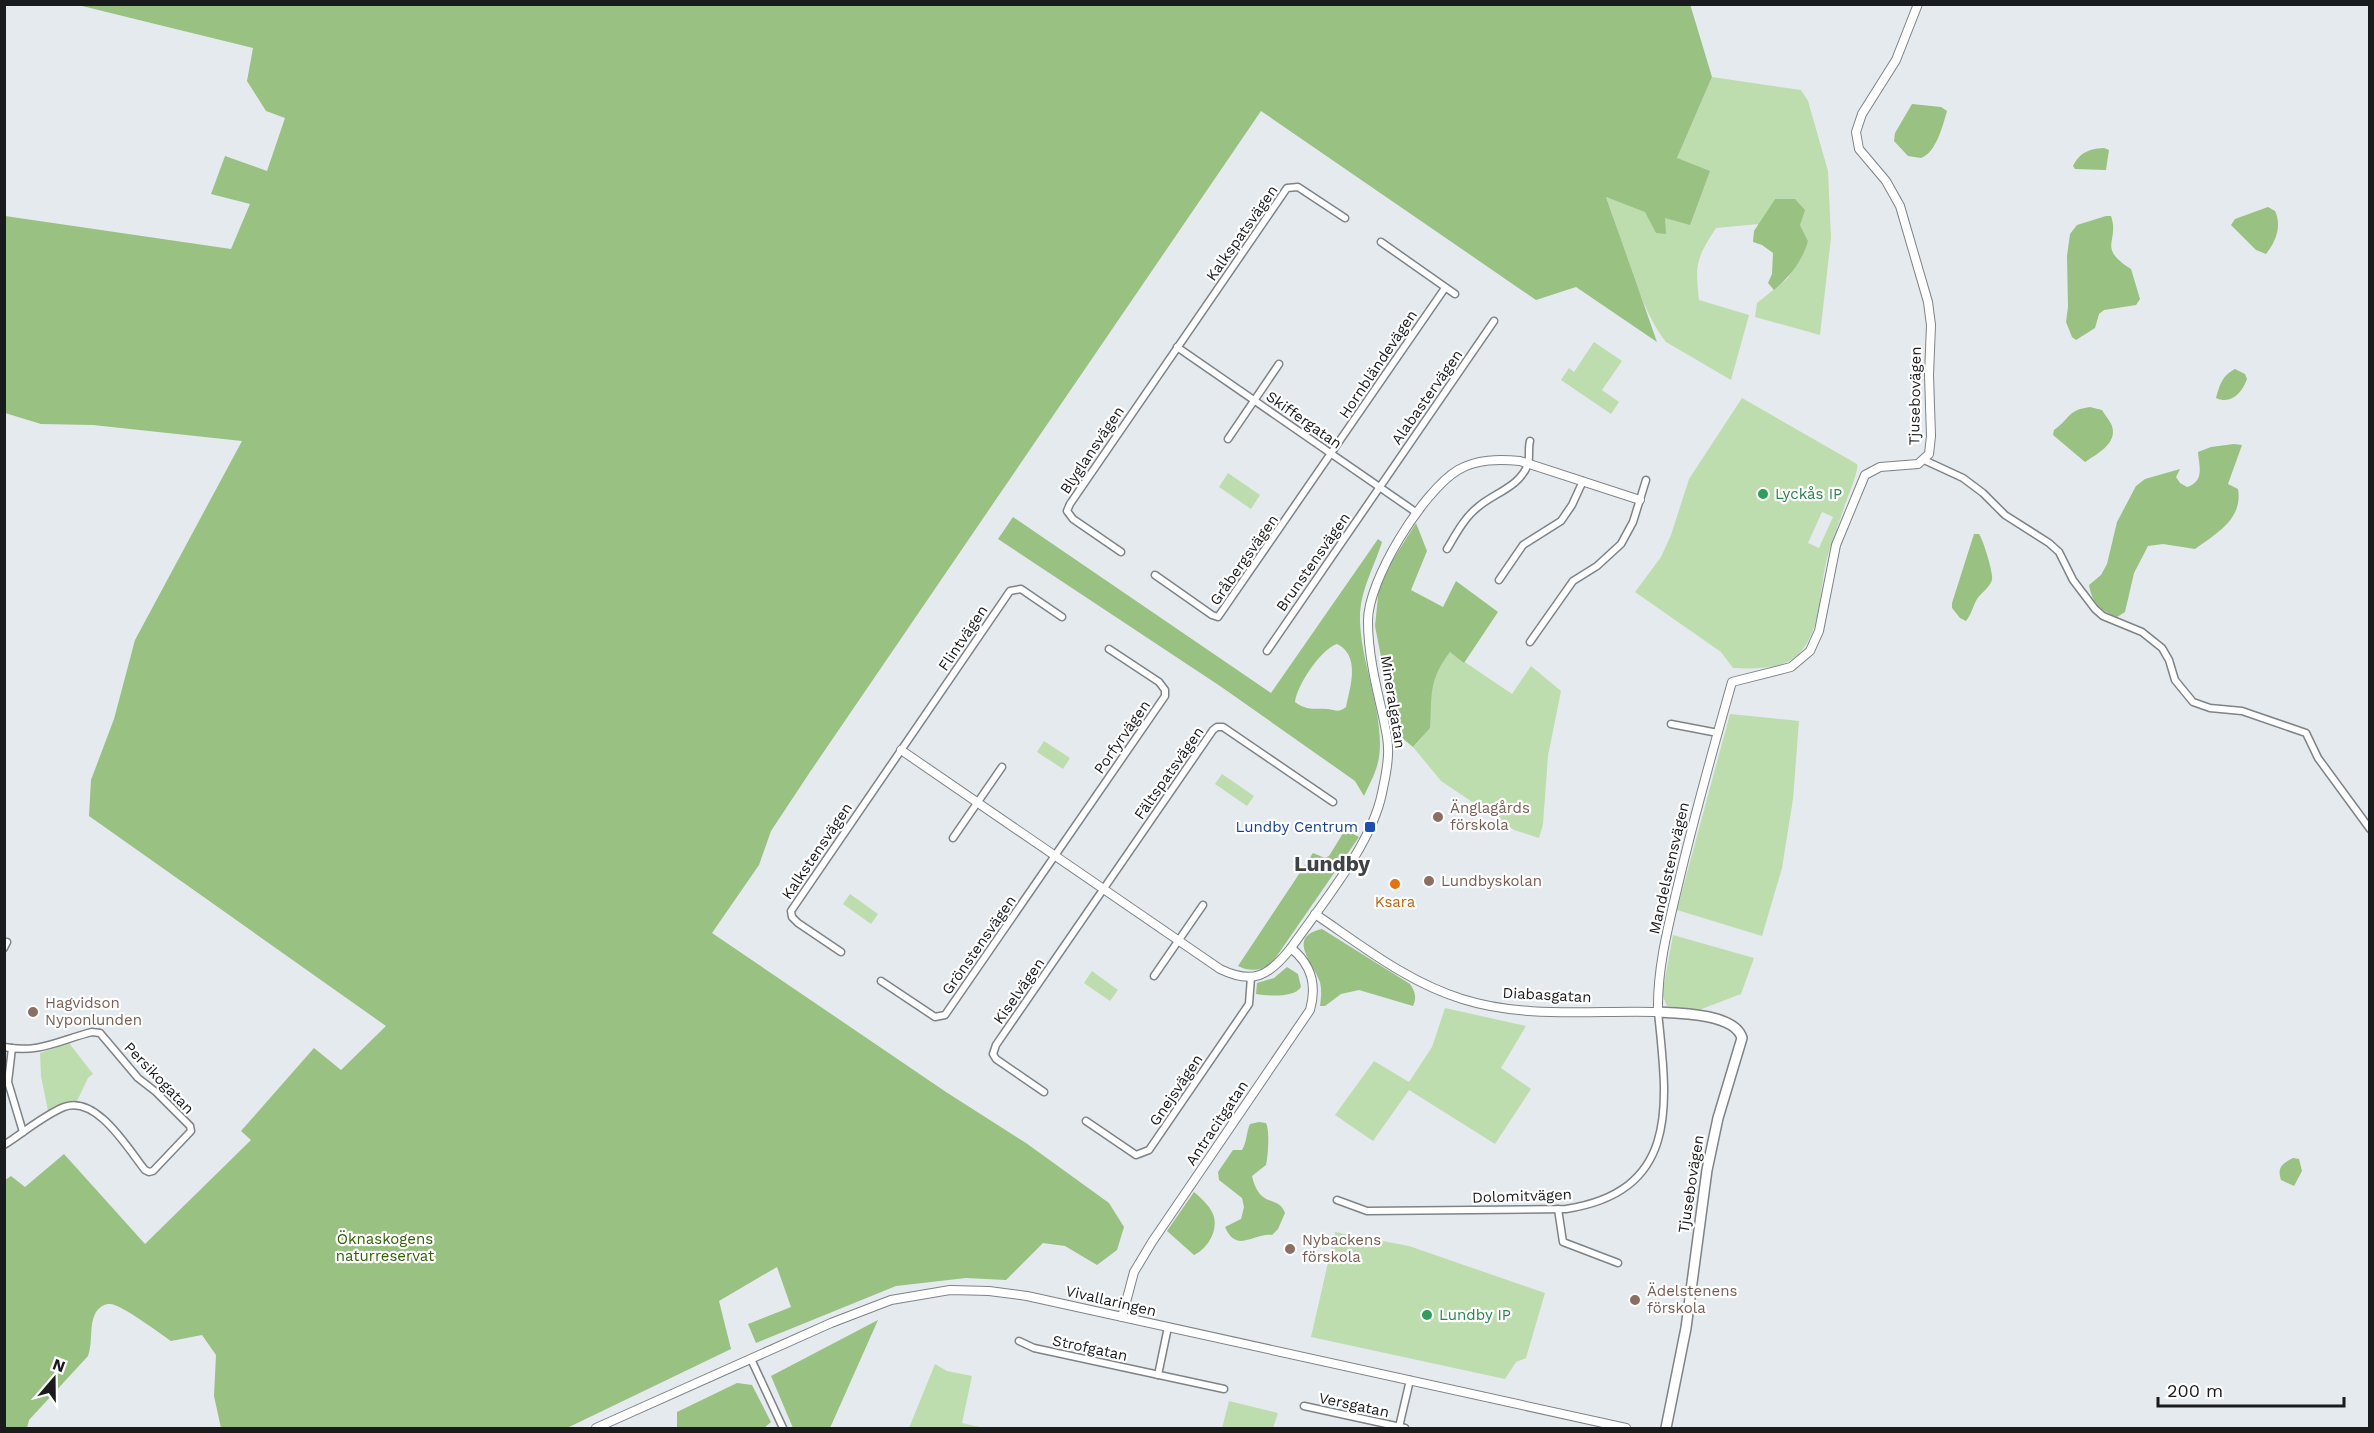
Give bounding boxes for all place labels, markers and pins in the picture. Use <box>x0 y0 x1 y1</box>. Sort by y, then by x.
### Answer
place label: Lyckås IP <box>1775 485 1842 503</box>
marker: Lyckås IP <box>1756 487 1770 501</box>
place label: Änglagårds förskola <box>1450 799 1530 834</box>
marker: Änglagårds förskola <box>1431 810 1445 824</box>
place label: Lundby Centrum <box>1236 818 1358 836</box>
marker: Lundby Centrum <box>1363 820 1377 834</box>
place label: Lundbyskolan <box>1441 872 1542 890</box>
marker: Lundbyskolan <box>1422 874 1436 888</box>
marker: Ksara <box>1388 877 1402 891</box>
place label: Ksara <box>1375 893 1416 911</box>
place label: Hagvidson Nyponlunden <box>45 994 142 1029</box>
marker: Hagvidson Nyponlunden <box>26 1005 40 1019</box>
place label: Nybackens förskola <box>1302 1231 1381 1266</box>
marker: Nybackens förskola <box>1283 1242 1297 1256</box>
place label: Ädelstenens förskola <box>1647 1282 1737 1317</box>
marker: Ädelstenens förskola <box>1628 1293 1642 1307</box>
place label: Lundby IP <box>1439 1306 1511 1324</box>
marker: Lundby IP <box>1420 1308 1434 1322</box>

